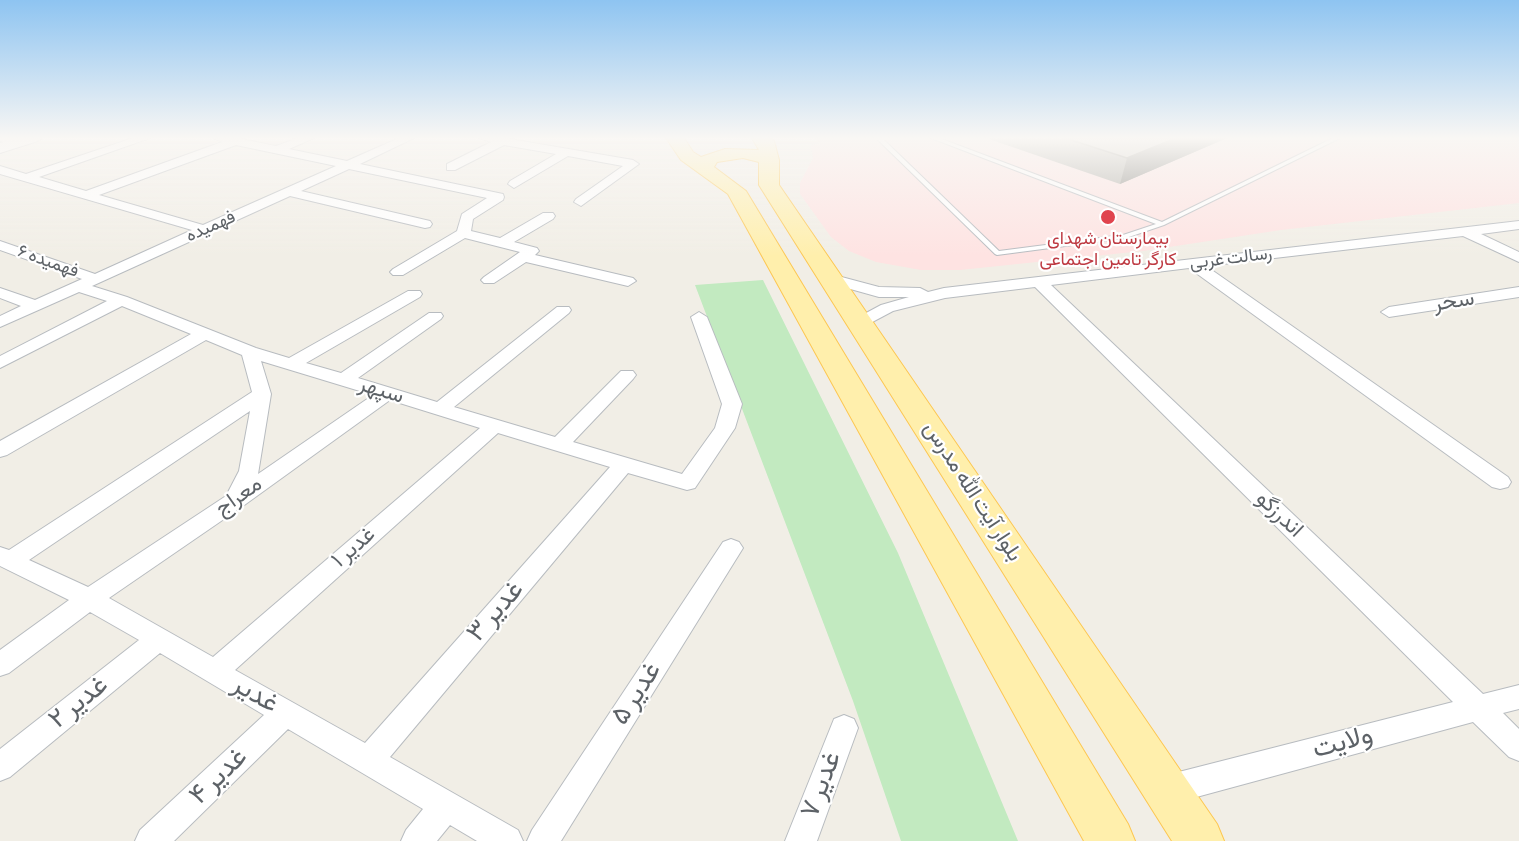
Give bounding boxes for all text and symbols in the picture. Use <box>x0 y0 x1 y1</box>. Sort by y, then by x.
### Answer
street label: فهمیده <box>183 207 239 247</box>
marker: بیمارستان شهدای کارگر تامین اجتماعی <box>1099 208 1117 226</box>
place label: بیمارستان شهدای کارگر تامین اجتماعی <box>1039 228 1177 270</box>
street label: فهمیده ۶ <box>14 241 82 283</box>
street label: رسالت غربی <box>1188 243 1274 275</box>
street label: سحر <box>1432 286 1476 318</box>
street label: سپهر <box>355 372 407 410</box>
street label: بلوار آیت الله مدرس <box>917 417 1027 567</box>
street label: معراج <box>210 472 268 522</box>
street label: اندرزگو <box>1250 486 1308 544</box>
street label: غدیر ۱ <box>327 522 381 574</box>
street label: غدیر ۳ <box>461 575 531 649</box>
street label: غدیر ۵ <box>605 656 669 732</box>
street label: غدیر ۲ <box>43 669 115 737</box>
street label: غدیر <box>226 669 284 721</box>
street label: ولایت <box>1309 719 1377 767</box>
street label: غدیر ۴ <box>183 742 255 812</box>
street label: غدیر ۷ <box>795 747 849 823</box>

